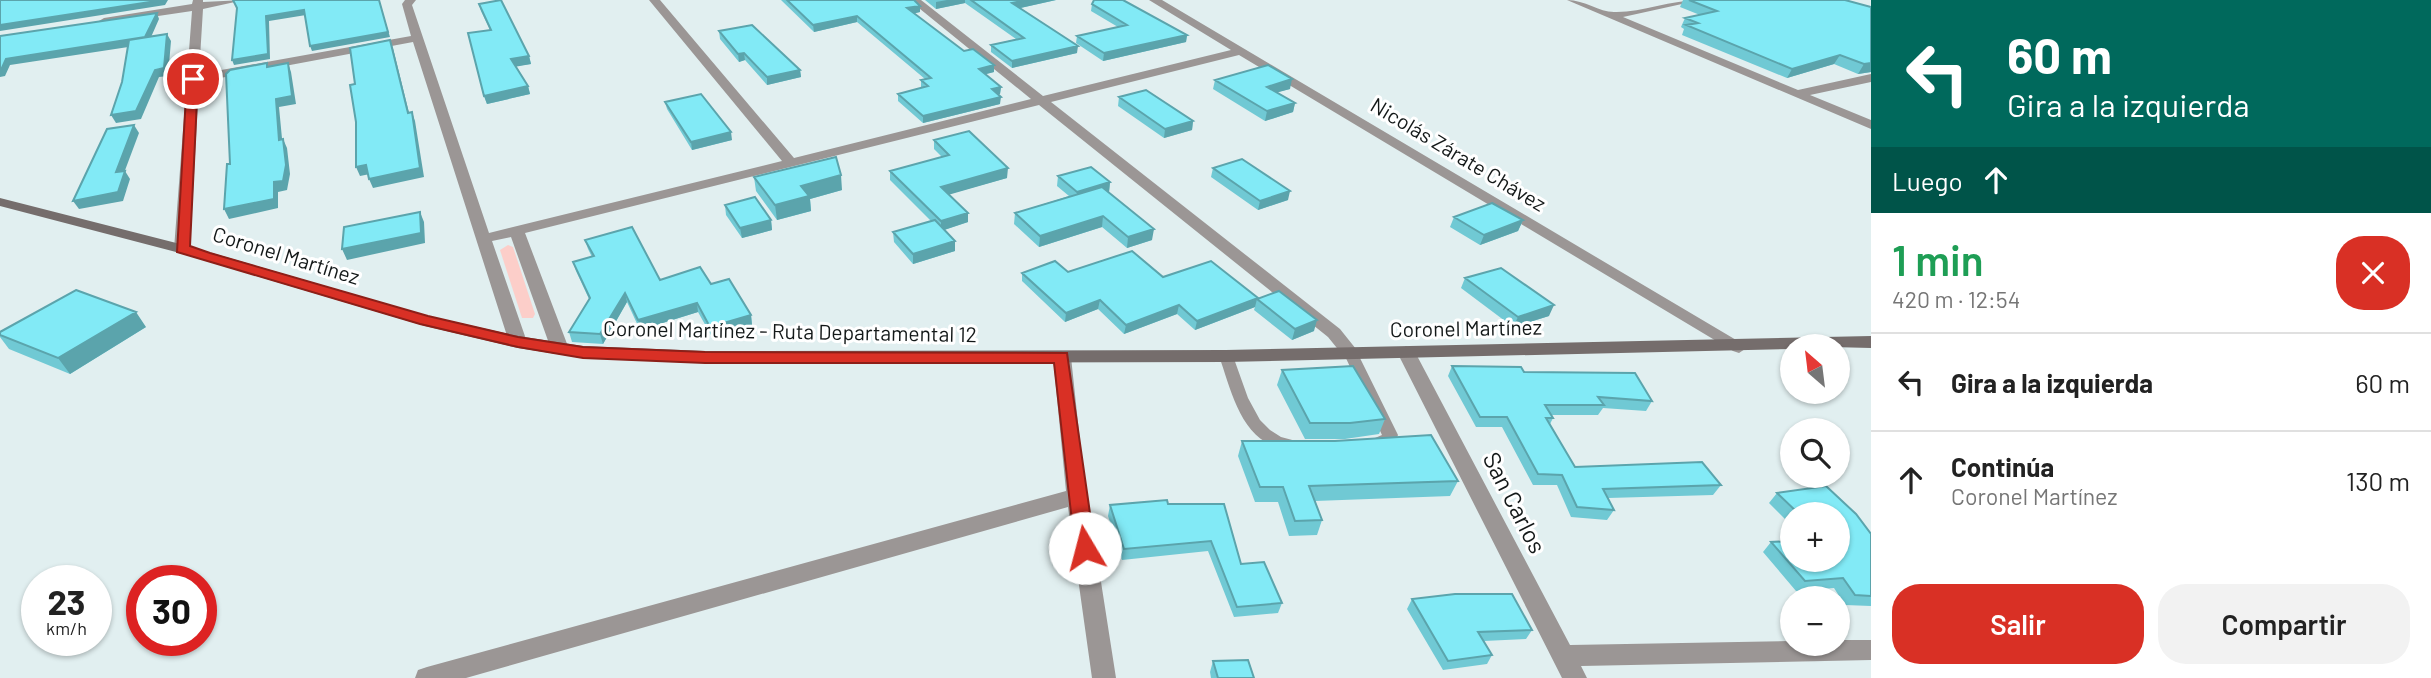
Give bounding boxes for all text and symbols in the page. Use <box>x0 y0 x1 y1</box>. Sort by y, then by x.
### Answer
text: 60 m <box>2007 25 2112 84</box>
icon: left <box>1892 28 1983 119</box>
pin <box>163 49 223 109</box>
icon: arrive <box>174 60 212 98</box>
text: Gira a la izquierda <box>2007 85 2250 123</box>
street label: Nicolás Zárate Chávez <box>1367 92 1551 216</box>
icon: ahead <box>1977 161 2015 199</box>
text: Luego <box>1892 165 1963 196</box>
street label: Coronel Martínez <box>210 220 363 289</box>
text: 1 min <box>1892 234 1984 284</box>
button: close <box>2336 236 2410 310</box>
text: 420 m · 12:54 <box>1892 285 2020 313</box>
street label: Coronel Martínez <box>1390 314 1542 341</box>
street label: Coronel Martínez - Ruta Departamental 12 <box>603 315 977 346</box>
north arrow <box>1780 334 1850 404</box>
map controls <box>1780 334 1850 656</box>
icon: left <box>1892 363 1930 401</box>
text: Gira a la izquierda <box>1951 367 2153 398</box>
text: 60 m <box>2355 367 2410 398</box>
button: search <box>1780 418 1850 488</box>
street label: San Carlos <box>1478 447 1553 558</box>
text: Continúa <box>1951 451 2054 482</box>
icon: ahead <box>1892 461 1930 499</box>
text: 130 m <box>2346 465 2410 496</box>
text: Coronel Martínez <box>1951 482 2118 510</box>
button: + <box>1780 502 1850 572</box>
position arrow <box>1048 511 1122 585</box>
speed limit sign: 30 <box>126 565 217 656</box>
text: 23 <box>47 580 86 622</box>
button: Salir <box>1892 584 2144 664</box>
button: Compartir <box>2158 584 2410 664</box>
button: − <box>1780 586 1850 656</box>
text: km/h <box>46 617 87 639</box>

